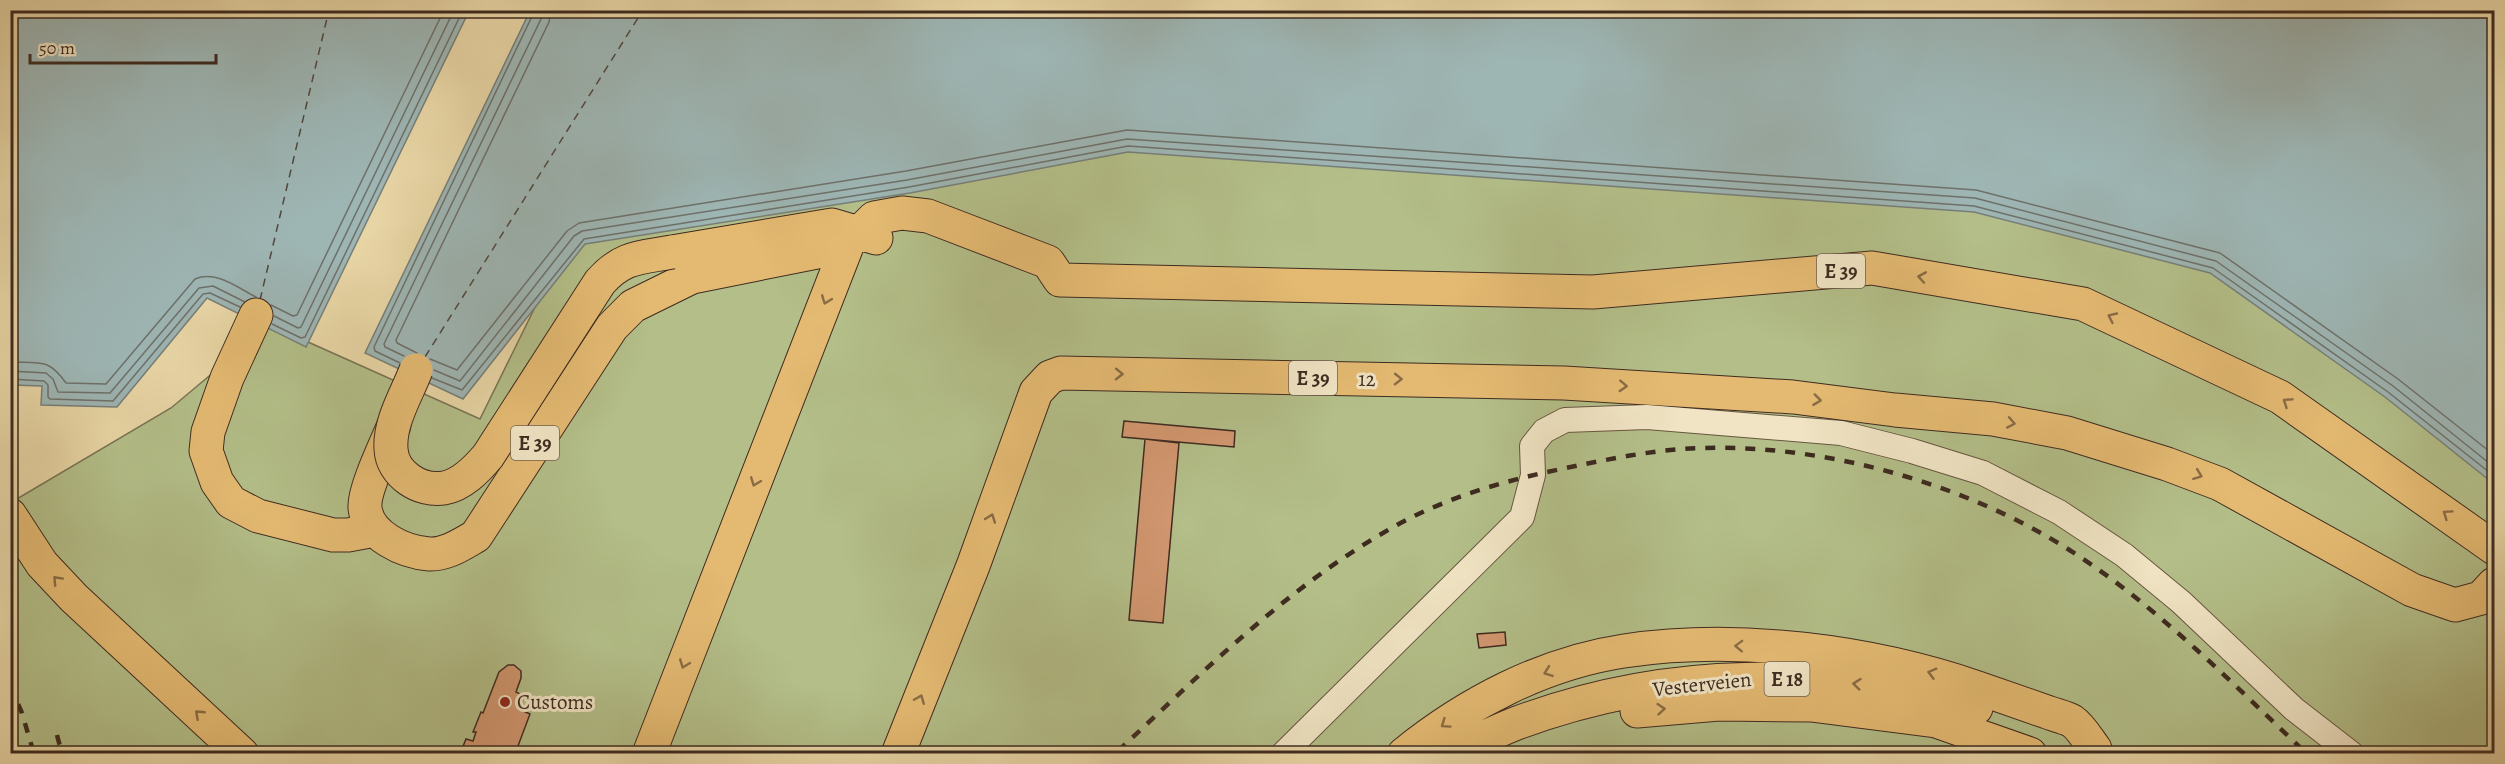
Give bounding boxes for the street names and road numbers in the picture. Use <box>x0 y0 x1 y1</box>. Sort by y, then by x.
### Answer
road number: E 39 <box>1817 254 1865 288</box>
road number: E 39 <box>1289 361 1337 395</box>
street label: 12 <box>1358 365 1376 393</box>
road number: E 39 <box>511 426 559 460</box>
road number: E 18 <box>1764 662 1810 696</box>
street label: Vesterveien <box>1650 665 1753 703</box>

